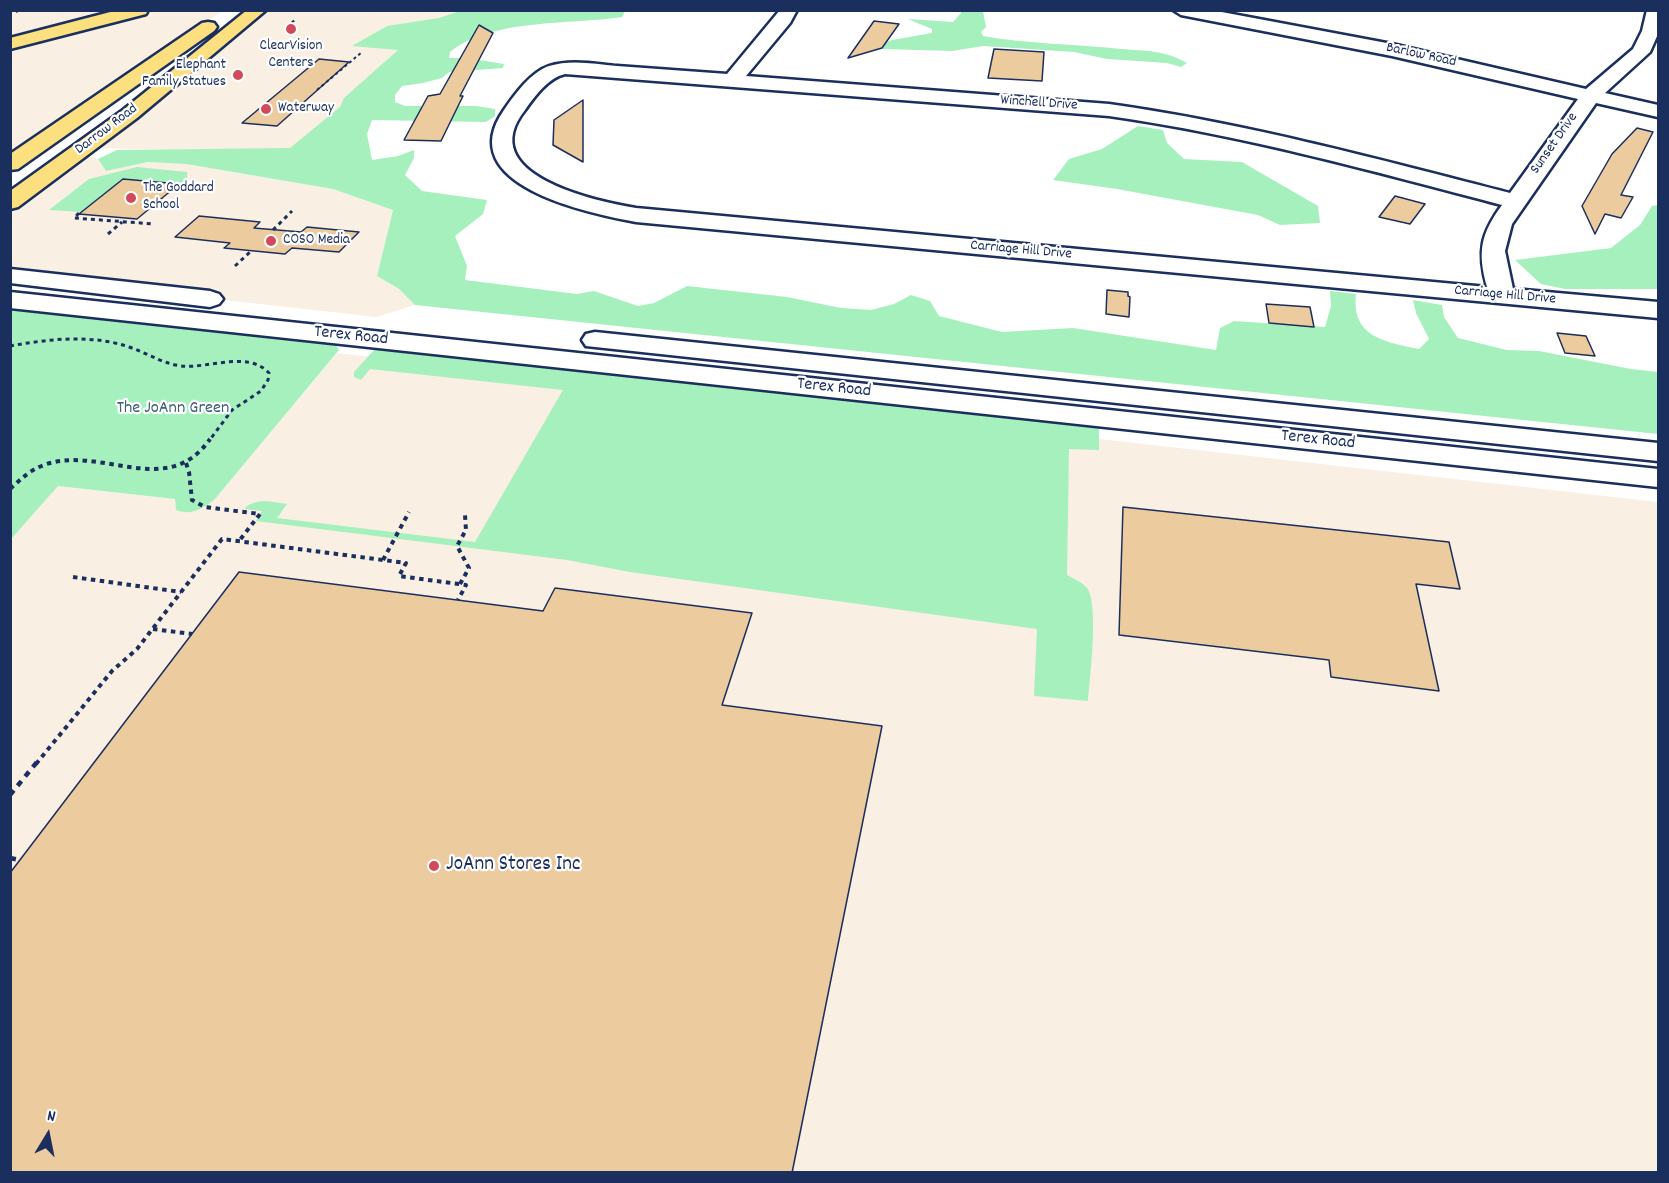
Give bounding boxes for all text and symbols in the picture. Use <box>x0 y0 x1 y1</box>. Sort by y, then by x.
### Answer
marker: ClearVision Centers <box>284 22 298 36</box>
place label: ClearVision Centers <box>260 38 322 73</box>
street label: Barlow Road <box>1384 40 1458 72</box>
place label: Elephant Family Statues <box>142 57 226 92</box>
marker: Elephant Family Statues <box>231 68 245 82</box>
street label: Winchell Drive <box>1000 92 1078 116</box>
place label: Waterway <box>278 100 334 118</box>
street label: Darrow Road <box>72 101 142 159</box>
marker: Waterway <box>259 102 273 116</box>
street label: Sunset Drive <box>1527 110 1583 178</box>
place label: The Goddard School <box>143 180 214 215</box>
marker: The Goddard School <box>124 191 138 205</box>
place label: COSO Media <box>283 232 350 250</box>
marker: COSO Media <box>264 234 278 248</box>
street label: Carriage Hill Drive <box>969 238 1073 264</box>
street label: Carriage Hill Drive <box>1453 283 1557 309</box>
street label: Terex Road <box>313 322 389 352</box>
street label: Terex Road <box>796 374 872 404</box>
park label: The JoAnn Green <box>117 399 229 421</box>
street label: Terex Road <box>1280 426 1356 456</box>
place label: JoAnn Stores Inc <box>446 853 580 879</box>
marker: JoAnn Stores Inc <box>427 859 441 873</box>
north arrow <box>18 1105 78 1165</box>
text: N <box>45 1105 57 1129</box>

